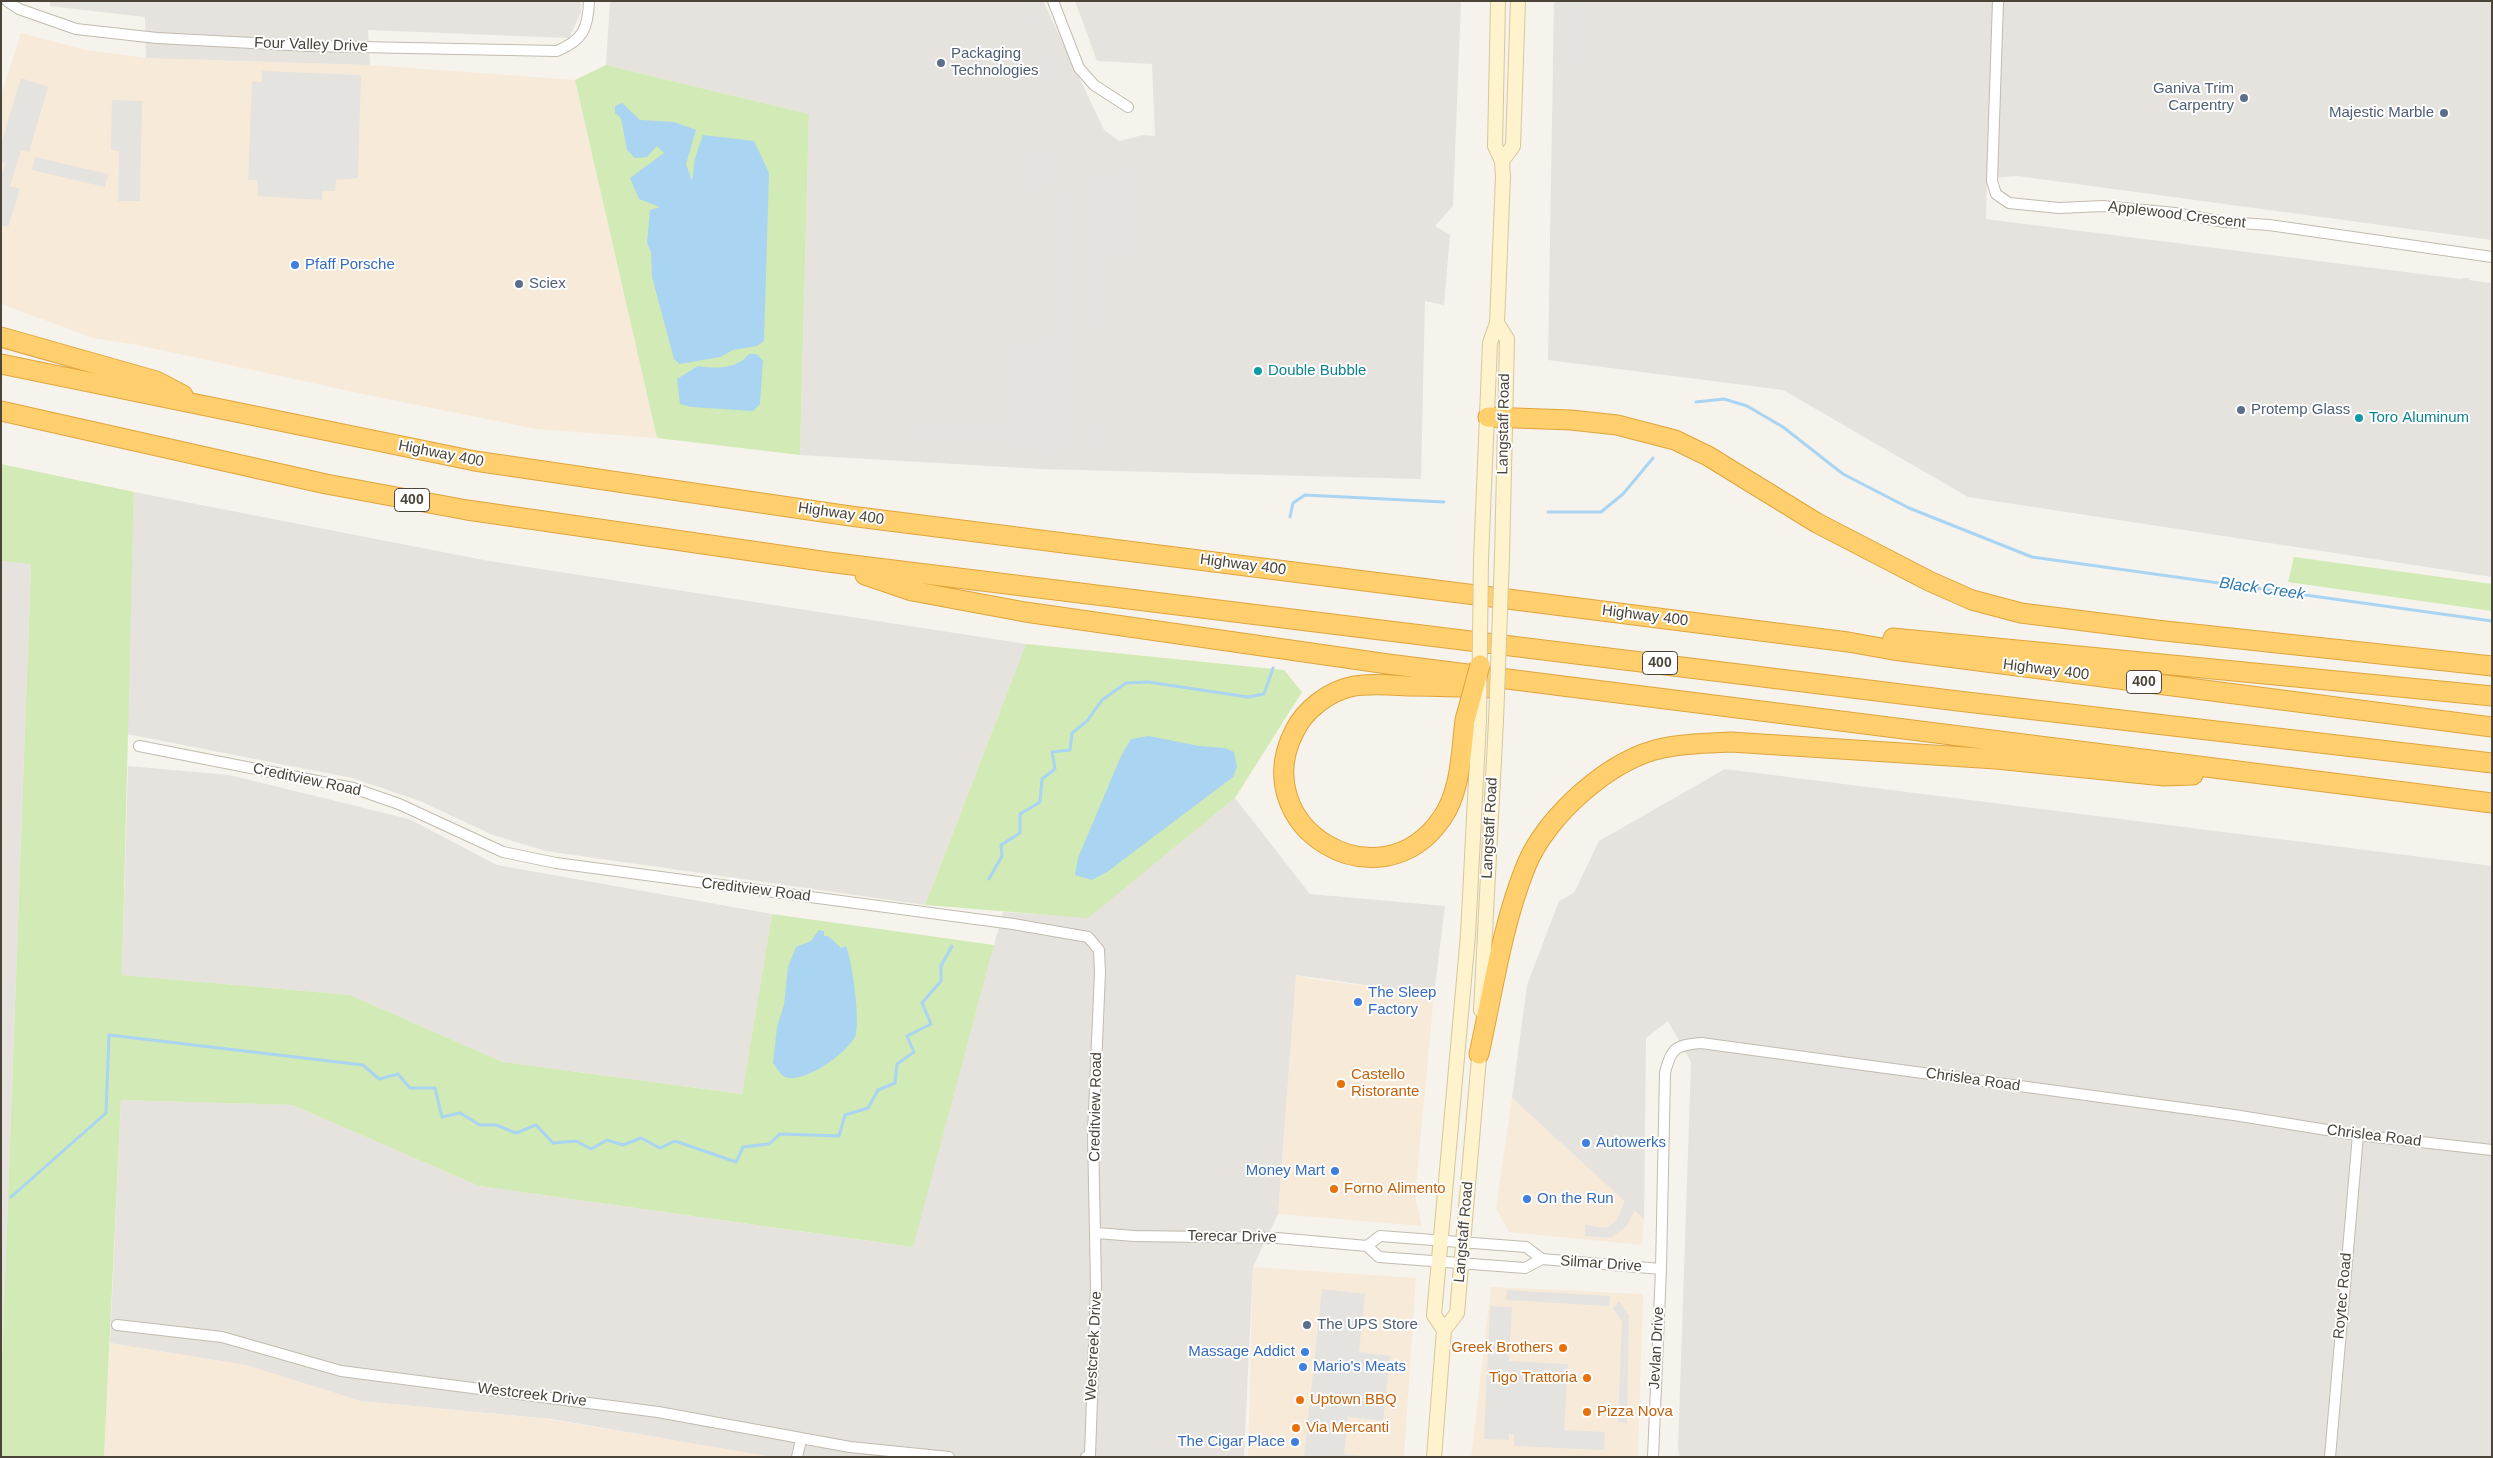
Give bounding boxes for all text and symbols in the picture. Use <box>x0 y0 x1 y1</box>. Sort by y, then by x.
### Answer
street label: Four Valley Drive <box>254 34 368 56</box>
place label: Packaging Technologies <box>951 45 1039 80</box>
marker: Packaging Technologies <box>935 57 947 69</box>
place label: Ganiva Trim Carpentry <box>2153 80 2234 115</box>
marker: Ganiva Trim Carpentry <box>2238 92 2250 104</box>
place label: Majestic Marble <box>2329 104 2434 122</box>
marker: Majestic Marble <box>2438 107 2450 119</box>
street label: Applewood Crescent <box>2107 198 2247 232</box>
place label: Pfaff Porsche <box>305 256 395 274</box>
marker: Pfaff Porsche <box>289 259 301 271</box>
place label: Sciex <box>529 275 566 293</box>
marker: Sciex <box>513 278 525 290</box>
place label: Double Bubble <box>1268 362 1366 380</box>
marker: Double Bubble <box>1252 365 1264 377</box>
street label: Langstaff Road <box>1494 373 1514 475</box>
place label: Protemp Glass <box>2251 401 2350 419</box>
marker: Protemp Glass <box>2235 404 2247 416</box>
place label: Toro Aluminum <box>2369 409 2469 427</box>
marker: Toro Aluminum <box>2353 412 2365 424</box>
street label: Highway 400 <box>397 437 485 471</box>
road number: 400 <box>394 488 430 512</box>
street label: Highway 400 <box>797 499 885 529</box>
street label: Highway 400 <box>1199 551 1287 579</box>
water label: Black Creek <box>2218 573 2306 605</box>
street label: Highway 400 <box>1601 602 1689 630</box>
road number: 400 <box>1642 651 1678 674</box>
street label: Highway 400 <box>2002 656 2090 684</box>
road number: 400 <box>2126 670 2162 694</box>
street label: Creditview Road <box>251 760 363 800</box>
street label: Langstaff Road <box>1478 777 1502 879</box>
street label: Creditview Road <box>700 874 812 906</box>
place label: The Sleep Factory <box>1368 984 1436 1019</box>
marker: The Sleep Factory <box>1352 996 1364 1008</box>
street label: Creditview Road <box>1086 1052 1106 1162</box>
street label: Chrislea Road <box>1925 1064 2021 1096</box>
place label: Castello Ristorante <box>1351 1066 1419 1101</box>
marker: Castello Ristorante <box>1335 1078 1347 1090</box>
street label: Chrislea Road <box>2326 1121 2422 1151</box>
place label: Autowerks <box>1596 1134 1666 1152</box>
marker: Autowerks <box>1580 1137 1592 1149</box>
place label: Money Mart <box>1246 1162 1325 1180</box>
marker: Money Mart <box>1329 1165 1341 1177</box>
place label: Forno Alimento <box>1344 1180 1446 1198</box>
street label: Langstaff Road <box>1451 1181 1477 1283</box>
marker: Forno Alimento <box>1328 1183 1340 1195</box>
place label: On the Run <box>1537 1190 1614 1208</box>
marker: On the Run <box>1521 1193 1533 1205</box>
street label: Terecar Drive <box>1187 1227 1277 1247</box>
street label: Silmar Drive <box>1560 1252 1642 1276</box>
street label: Roytec Road <box>2330 1252 2356 1340</box>
street label: Westcreek Drive <box>1082 1291 1106 1401</box>
street label: Jevlan Drive <box>1646 1306 1668 1390</box>
place label: The UPS Store <box>1317 1316 1418 1334</box>
marker: The UPS Store <box>1301 1319 1313 1331</box>
place label: Greek Brothers <box>1451 1339 1553 1357</box>
marker: Greek Brothers <box>1557 1342 1569 1354</box>
place label: Massage Addict <box>1188 1343 1295 1361</box>
marker: Massage Addict <box>1299 1346 1311 1358</box>
place label: Mario's Meats <box>1313 1358 1406 1376</box>
marker: Mario's Meats <box>1297 1361 1309 1373</box>
place label: Tigo Trattoria <box>1489 1369 1577 1387</box>
marker: Tigo Trattoria <box>1581 1372 1593 1384</box>
street label: Westcreek Drive <box>476 1379 588 1411</box>
place label: Uptown BBQ <box>1310 1391 1397 1409</box>
marker: Uptown BBQ <box>1294 1394 1306 1406</box>
place label: Pizza Nova <box>1597 1403 1673 1421</box>
marker: Pizza Nova <box>1581 1406 1593 1418</box>
place label: Via Mercanti <box>1306 1419 1389 1437</box>
marker: Via Mercanti <box>1290 1422 1302 1434</box>
place label: The Cigar Place <box>1177 1433 1285 1451</box>
marker: The Cigar Place <box>1289 1436 1301 1448</box>

